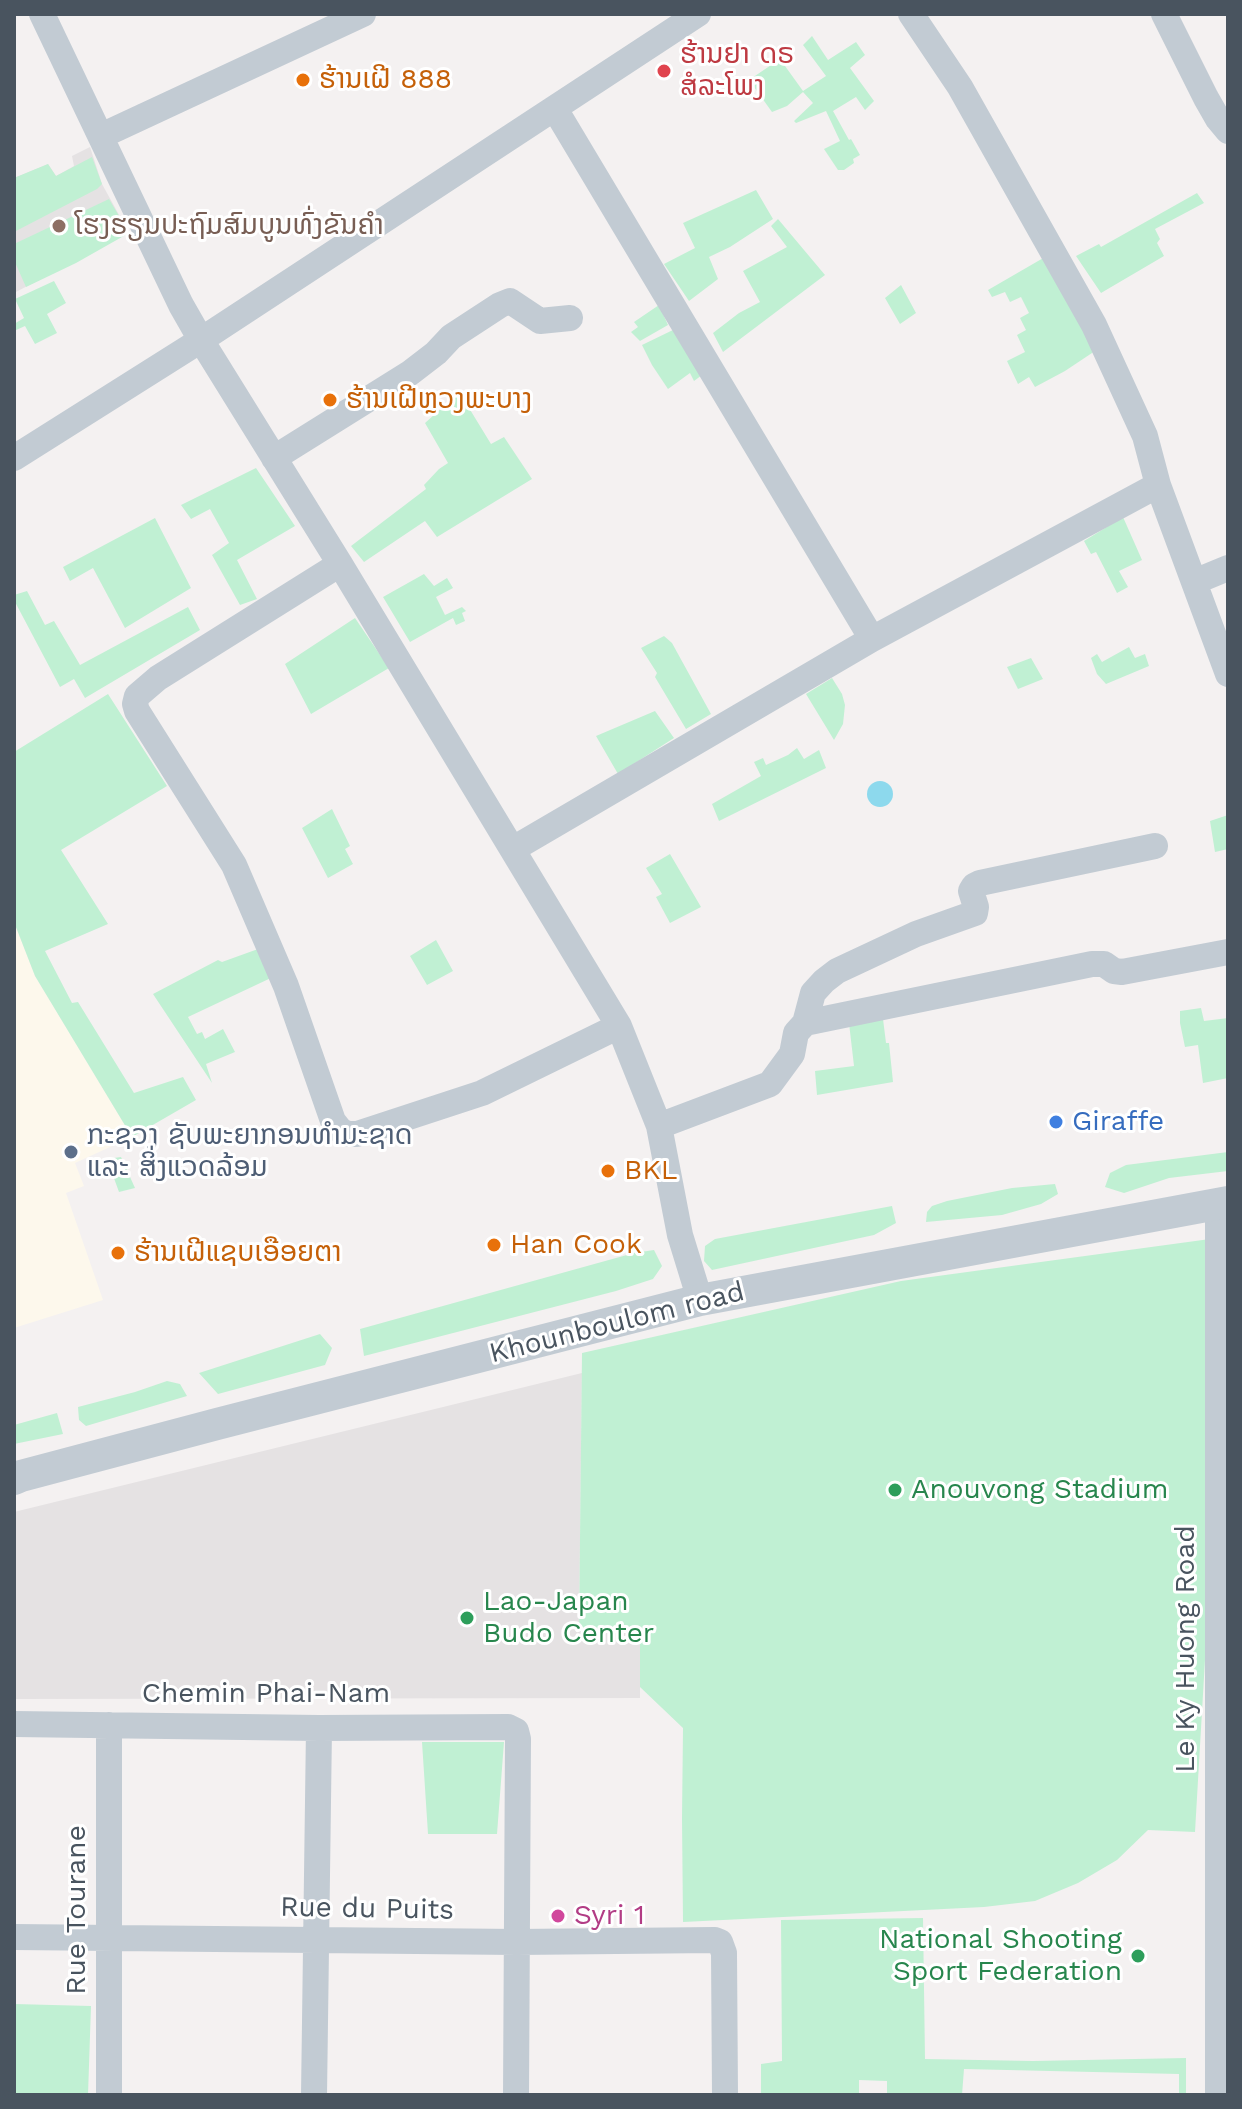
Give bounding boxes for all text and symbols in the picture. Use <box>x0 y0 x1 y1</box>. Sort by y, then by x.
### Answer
place label: ຮ້ານຢາ ດຣ ສໍລະໂພງ <box>680 38 794 104</box>
marker: ຮ້ານຢາ ດຣ ສໍລະໂພງ <box>655 62 673 80</box>
place label: ຮ້ານເຝີ 888 <box>319 63 452 97</box>
marker: ຮ້ານເຝີ 888 <box>294 71 312 89</box>
place label: ໂຮງຮຽນປະຖົມສົມບູນທົ່ງຂັນຄຳ <box>75 209 384 243</box>
marker: ໂຮງຮຽນປະຖົມສົມບູນທົ່ງຂັນຄຳ <box>50 217 68 235</box>
place label: ຮ້ານເຝີຫຼວງພະບາງ <box>346 383 532 417</box>
marker: ຮ້ານເຝີຫຼວງພະບາງ <box>321 391 339 409</box>
place label: Giraffe <box>1072 1105 1164 1139</box>
marker: Giraffe <box>1047 1113 1065 1131</box>
place label: ກະຊວງ ຊັບພະຍາກອນທຳມະຊາດ ແລະ ສິ່ງແວດລ້ອມ <box>87 1119 413 1185</box>
marker: ກະຊວງ ຊັບພະຍາກອນທຳມະຊາດ ແລະ ສິ່ງແວດລ້ອມ <box>62 1143 80 1161</box>
place label: BKL <box>624 1154 677 1188</box>
marker: BKL <box>599 1162 617 1180</box>
place label: Han Cook <box>510 1228 642 1262</box>
place label: ຮ້ານເຝີແຊບເອືອຍຕາ <box>134 1236 341 1270</box>
marker: Han Cook <box>485 1236 503 1254</box>
marker: ຮ້ານເຝີແຊບເອືອຍຕາ <box>109 1244 127 1262</box>
street label: Khounboulom road <box>486 1275 748 1371</box>
place label: Anouvong Stadium <box>911 1473 1169 1507</box>
marker: Anouvong Stadium <box>886 1481 904 1499</box>
street label: Le Ky Huong Road <box>1169 1525 1203 1773</box>
place label: Lao-Japan Budo Center <box>483 1585 654 1651</box>
marker: Lao-Japan Budo Center <box>458 1609 476 1627</box>
street label: Chemin Phai-Nam <box>142 1677 390 1711</box>
street label: Rue Tourane <box>60 1825 94 1995</box>
street label: Rue du Puits <box>280 1891 454 1927</box>
place label: Syri 1 <box>574 1899 645 1933</box>
marker: Syri 1 <box>549 1907 567 1925</box>
place label: National Shooting Sport Federation <box>879 1923 1122 1989</box>
marker: National Shooting Sport Federation <box>1129 1947 1147 1965</box>

